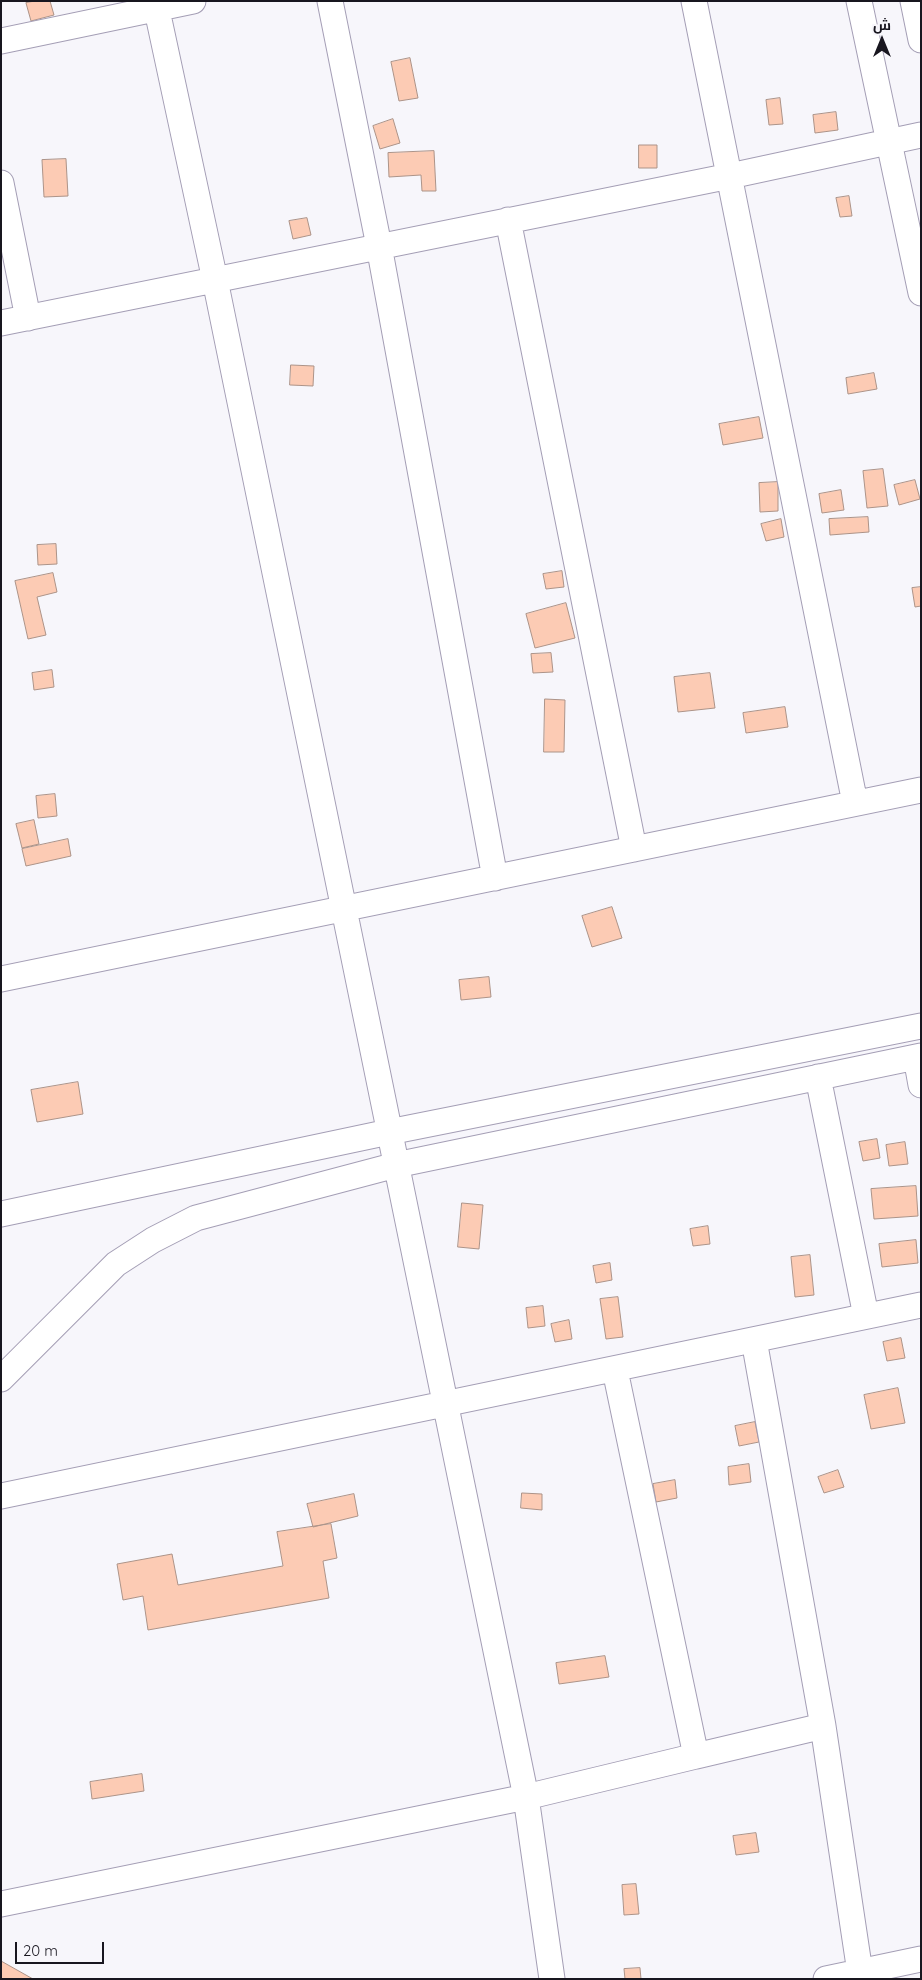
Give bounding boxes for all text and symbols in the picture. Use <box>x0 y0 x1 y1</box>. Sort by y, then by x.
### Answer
north arrow <box>857 15 907 65</box>
text: ش <box>873 16 891 34</box>
scale bar <box>18 1932 106 1964</box>
text: 20 m <box>23 1941 58 1960</box>

